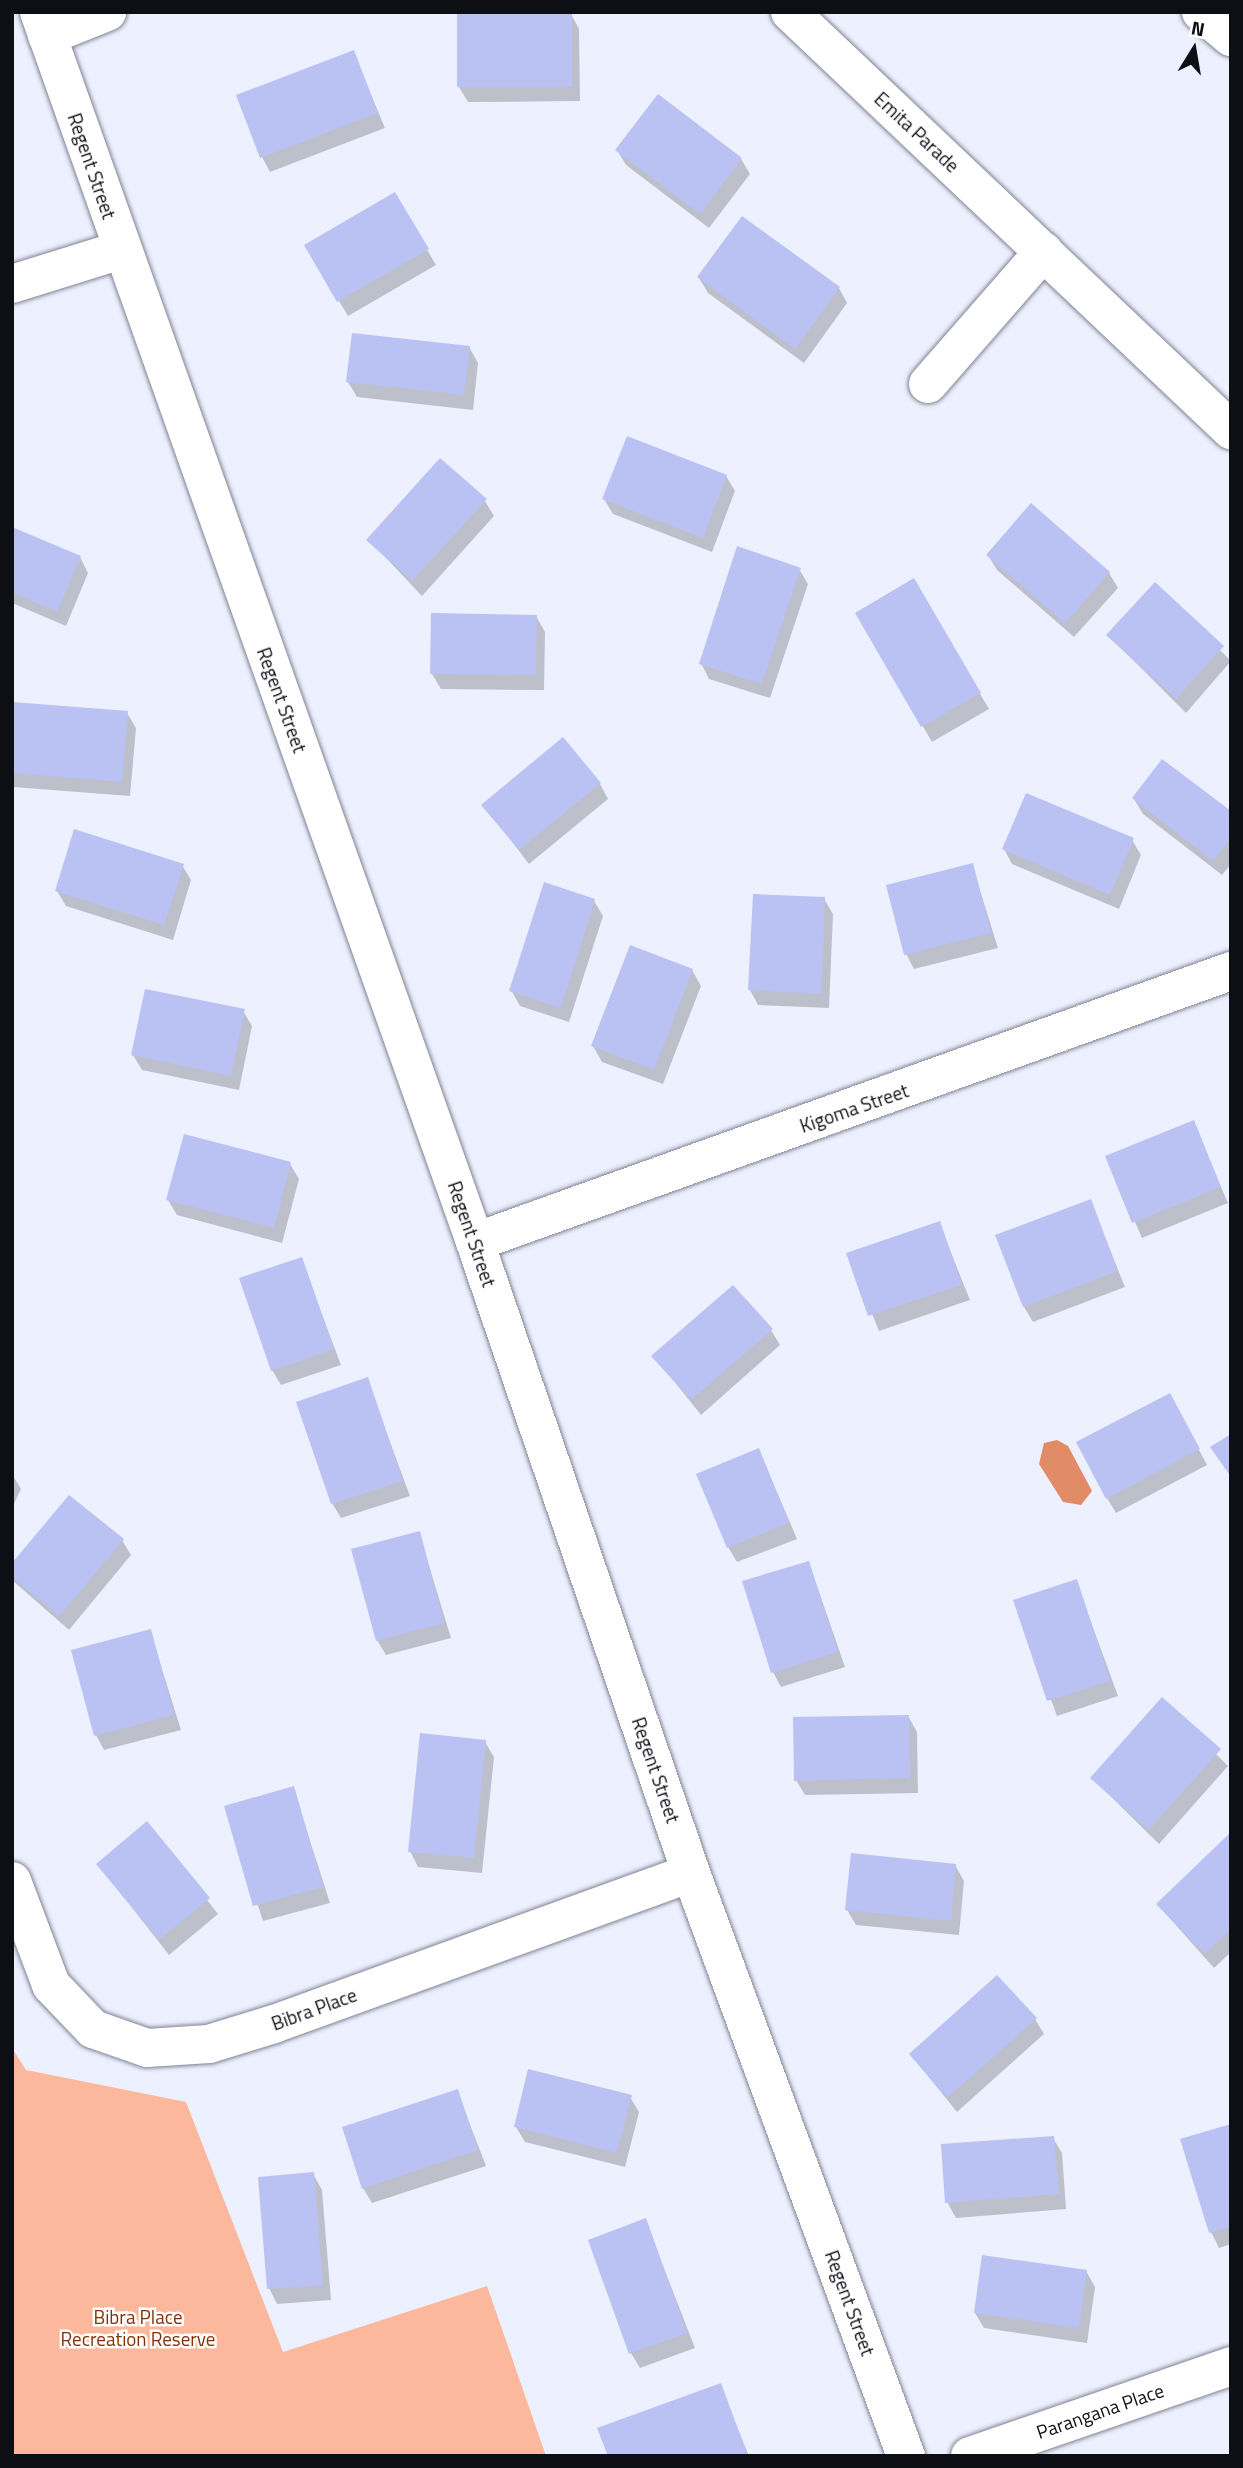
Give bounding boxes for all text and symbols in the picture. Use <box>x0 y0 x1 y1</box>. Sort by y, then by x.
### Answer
text: N <box>1189 12 1207 43</box>
north arrow <box>1159 14 1229 84</box>
street label: Emita Parade <box>870 87 964 177</box>
street label: Regent Street <box>63 110 121 222</box>
street label: Regent Street <box>252 644 312 756</box>
street label: Kigoma Street <box>797 1079 911 1137</box>
street label: Regent Street <box>443 1178 501 1290</box>
street label: Regent Street <box>627 1714 685 1826</box>
street label: Bibra Place <box>268 1983 360 2035</box>
street label: Regent Street <box>820 2247 880 2359</box>
park label: Bibra Place Recreation Reserve <box>61 2306 215 2350</box>
street label: Parangana Place <box>1033 2379 1167 2443</box>

